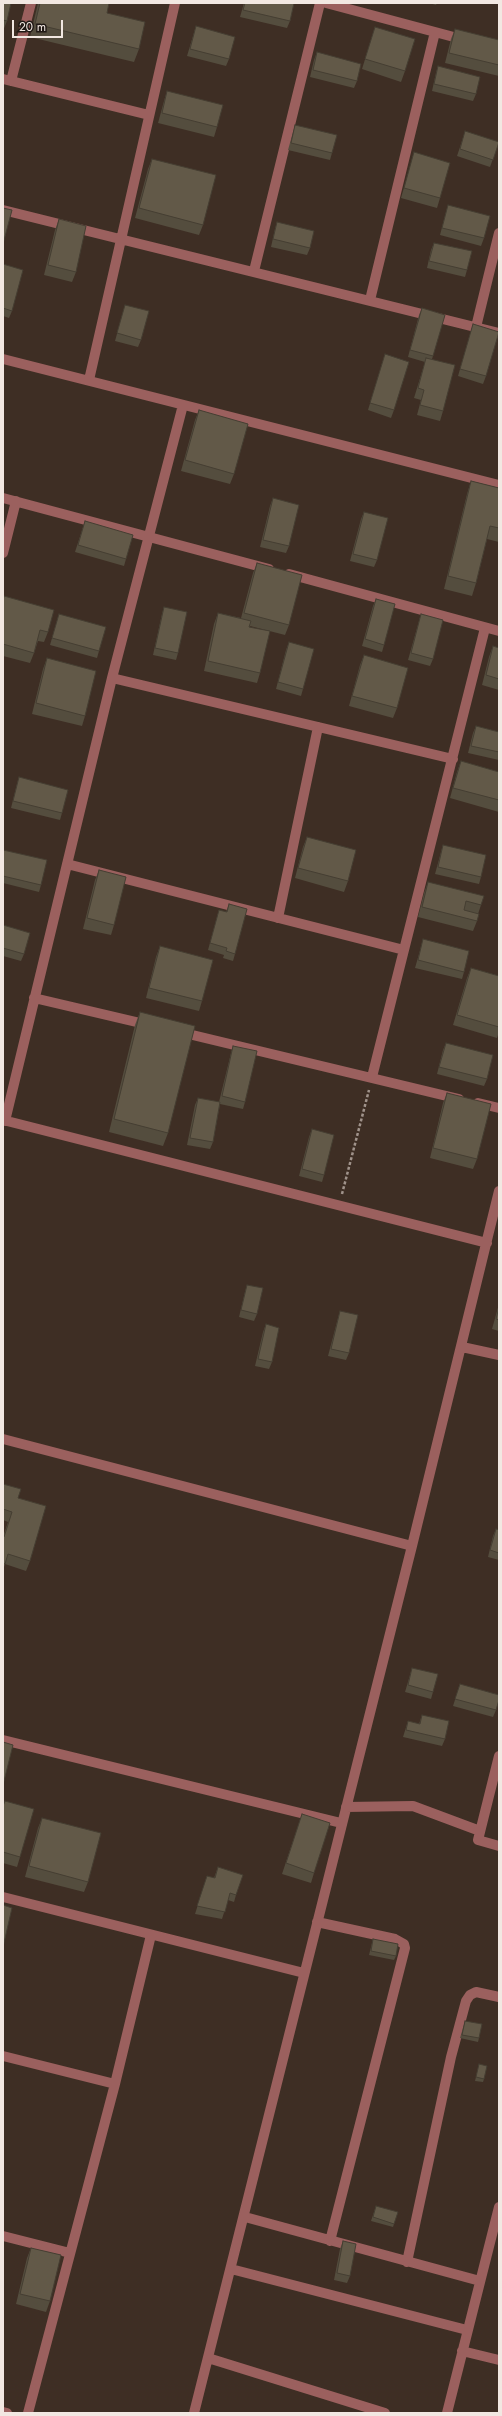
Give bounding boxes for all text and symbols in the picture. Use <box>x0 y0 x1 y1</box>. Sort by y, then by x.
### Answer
scale bar <box>14 12 65 38</box>
text: 20 m <box>19 18 46 36</box>

